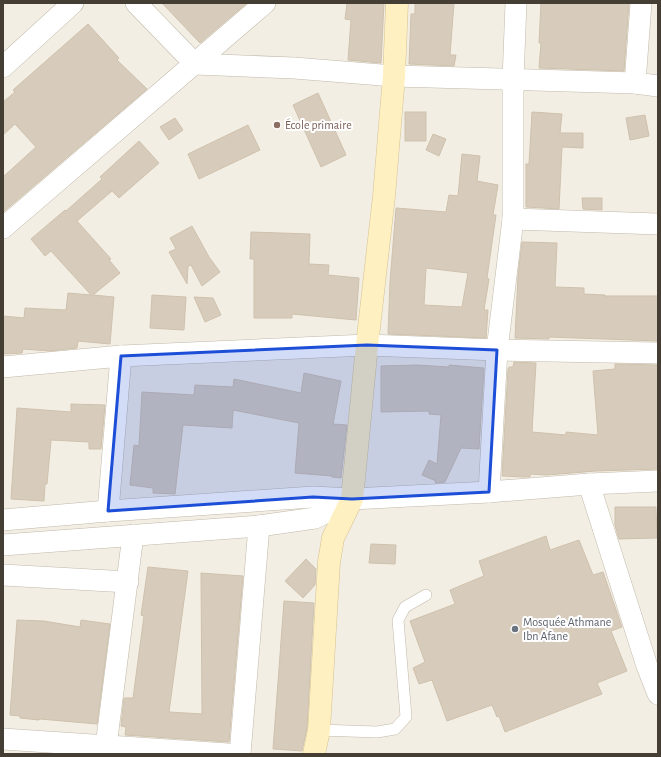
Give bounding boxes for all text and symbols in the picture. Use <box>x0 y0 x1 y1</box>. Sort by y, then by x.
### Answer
place label: École primaire <box>285 118 352 131</box>
marker: École primaire <box>272 120 282 130</box>
place label: Mosquée Athmane Ibn Afane <box>523 616 611 642</box>
marker: Mosquée Athmane Ibn Afane <box>510 624 520 634</box>

